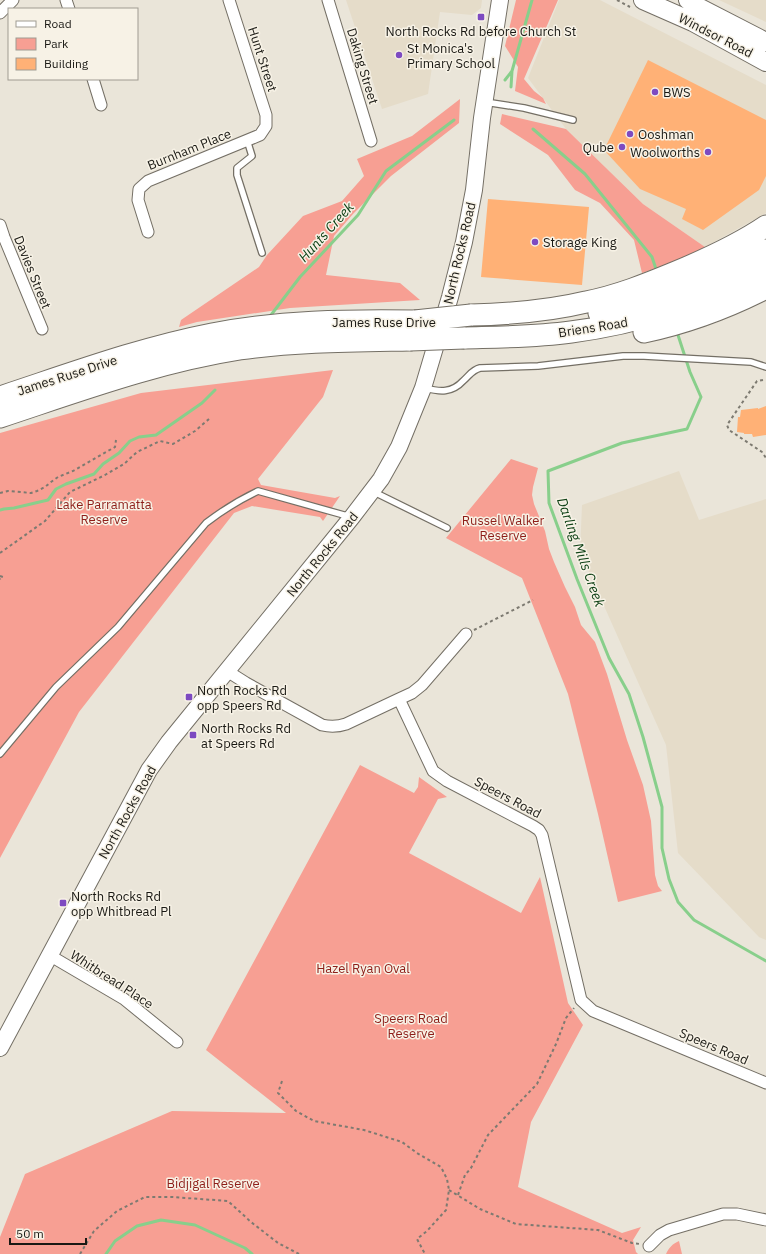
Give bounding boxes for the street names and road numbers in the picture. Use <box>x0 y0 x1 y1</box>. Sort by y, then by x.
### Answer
street label: Windsor Road <box>676 9 756 61</box>
street label: Hunt Street <box>244 25 281 94</box>
street label: Daking Street <box>343 26 382 106</box>
street label: Burnham Place <box>145 125 234 174</box>
street label: North Rocks Road <box>439 200 479 306</box>
street label: Davies Street <box>10 233 55 311</box>
street label: James Ruse Drive <box>332 314 436 331</box>
street label: Briens Road <box>557 314 629 341</box>
street label: James Ruse Drive <box>15 351 119 400</box>
street label: North Rocks Road <box>283 508 362 600</box>
street label: North Rocks Road <box>95 763 160 862</box>
street label: Speers Road <box>471 773 544 822</box>
street label: Whitbread Place <box>67 946 156 1013</box>
street label: Speers Road <box>677 1024 751 1069</box>

